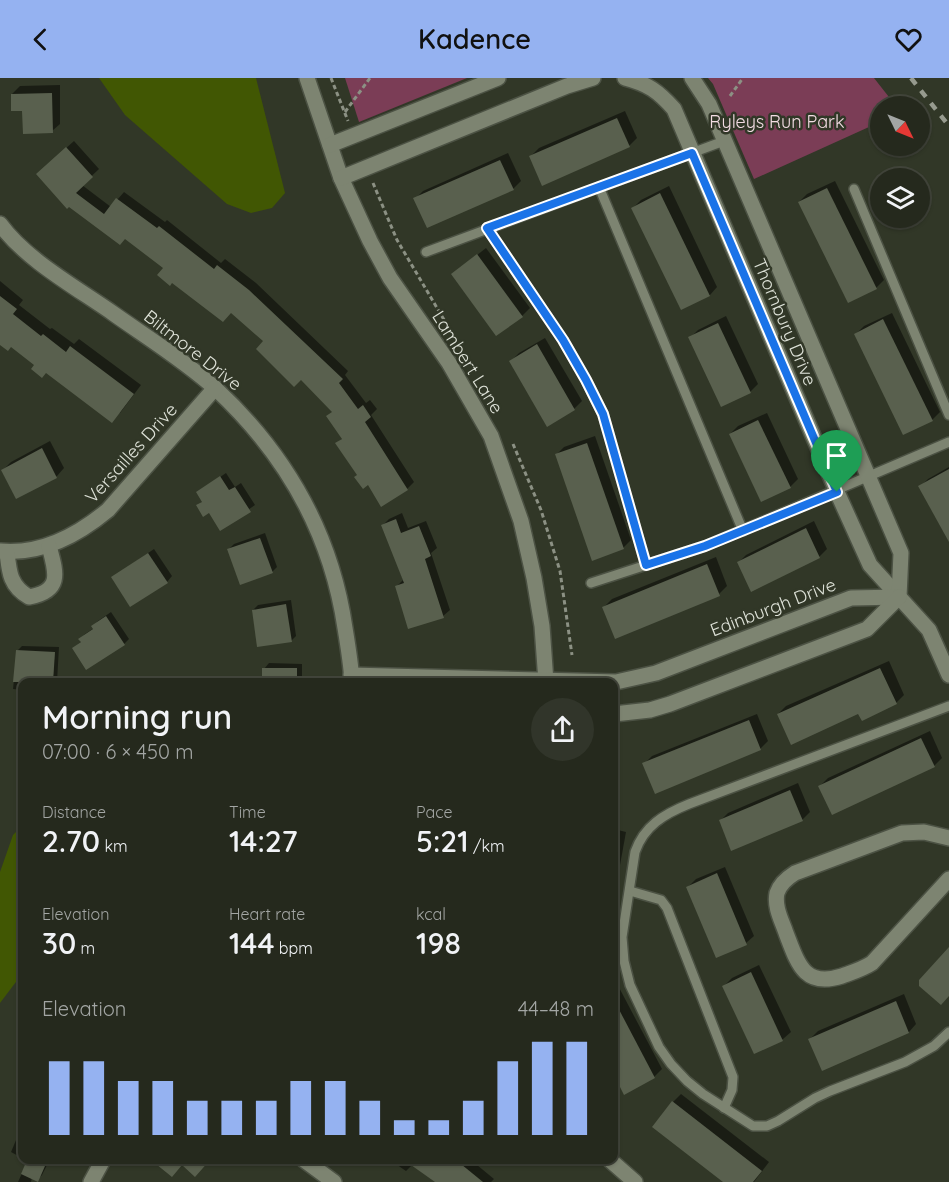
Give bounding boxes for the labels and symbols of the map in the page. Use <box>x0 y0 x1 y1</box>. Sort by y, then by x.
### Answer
north arrow <box>870 96 930 156</box>
park label: Ryleys Run Park <box>709 110 845 133</box>
street label: Thornbury Drive <box>748 255 822 389</box>
street label: Biltmore Drive <box>139 305 247 395</box>
street label: Lambert Lane <box>427 306 509 418</box>
street label: Versailles Drive <box>80 398 182 508</box>
pin <box>811 430 862 492</box>
street label: Edinburgh Drive <box>707 572 839 642</box>

